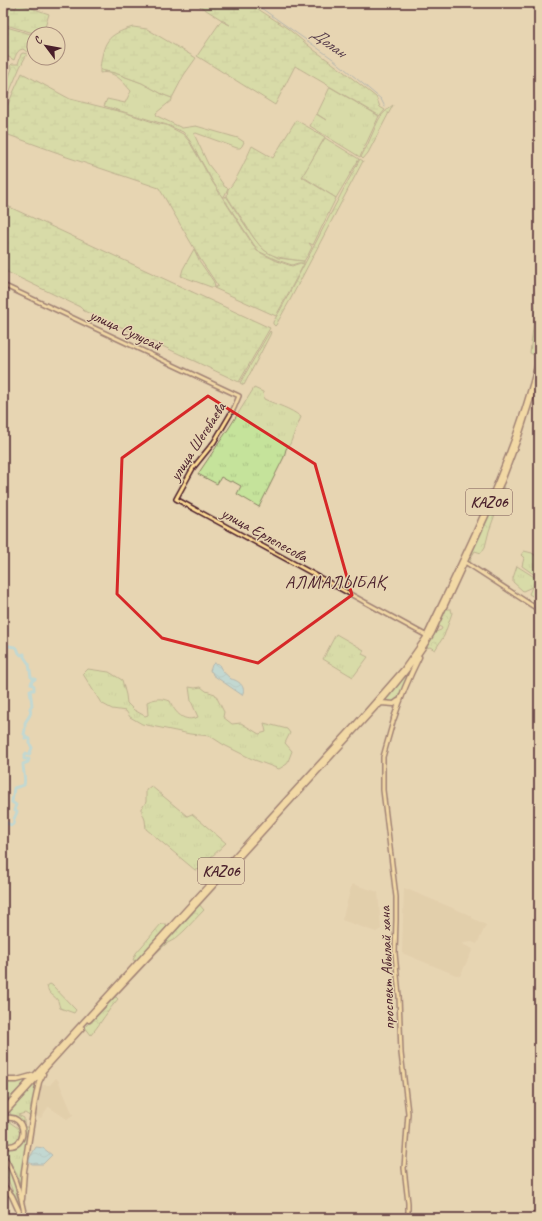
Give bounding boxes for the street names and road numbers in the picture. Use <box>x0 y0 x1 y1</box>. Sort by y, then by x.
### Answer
street label: улица Сулусай <box>85 304 166 356</box>
street label: улица Шегебаева <box>165 397 231 485</box>
road number: KАZ06 <box>466 489 512 515</box>
street label: улица Ерлепесова <box>217 502 312 567</box>
road number: KАZ06 <box>198 858 244 884</box>
street label: проспект Абылай хана <box>375 904 399 1030</box>

